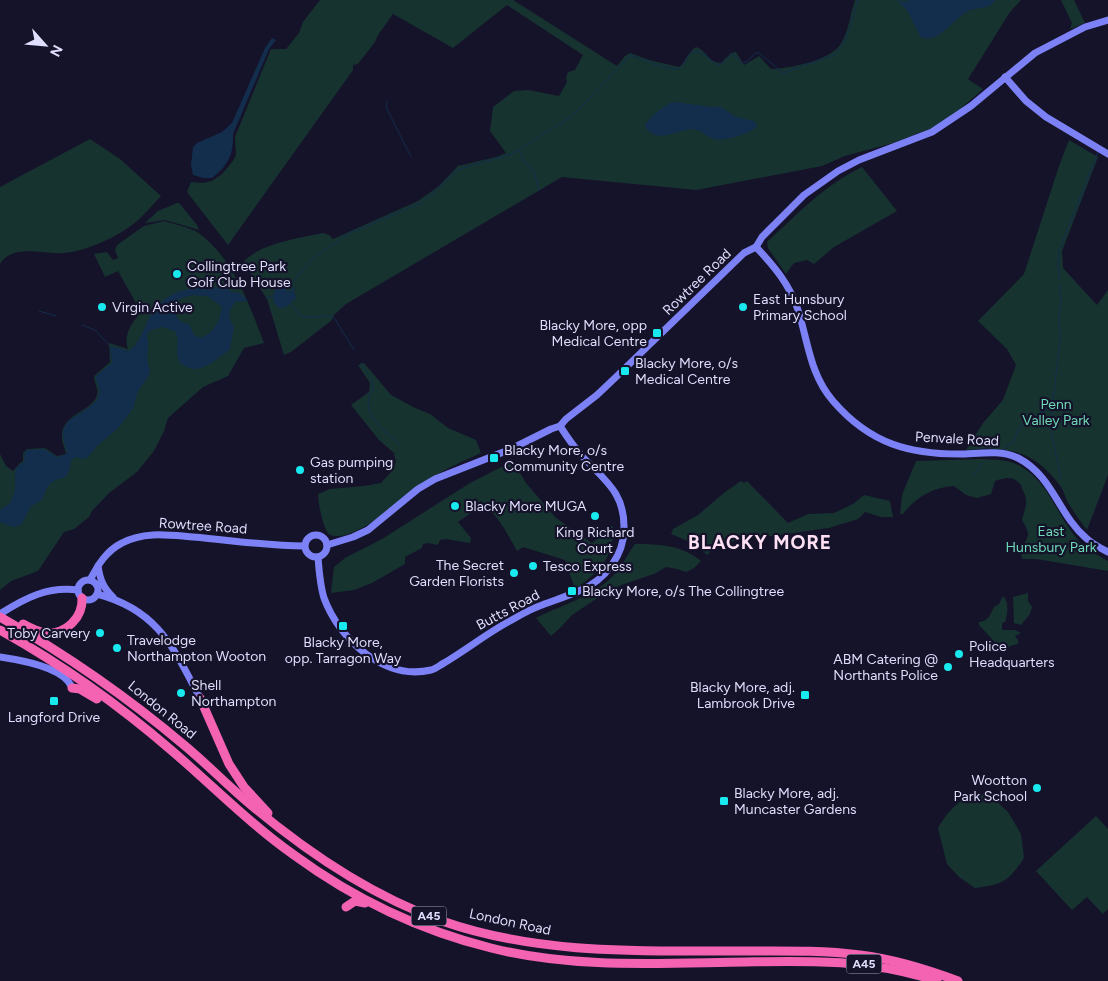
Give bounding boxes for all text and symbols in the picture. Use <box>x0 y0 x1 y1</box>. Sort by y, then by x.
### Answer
north arrow <box>20 20 70 70</box>
text: N <box>46 42 66 59</box>
street label: Rowtree Road <box>659 245 735 319</box>
place label: Collingtree Park Golf Club House <box>187 258 291 291</box>
marker: Collingtree Park Golf Club House <box>171 268 183 280</box>
place label: East Hunsbury Primary School <box>753 291 847 324</box>
place label: Virgin Active <box>112 299 193 316</box>
marker: Virgin Active <box>96 301 108 313</box>
marker: East Hunsbury Primary School <box>737 301 749 313</box>
place label: Blacky More, opp Medical Centre <box>539 317 647 350</box>
marker: Blacky More, opp Medical Centre <box>651 327 663 339</box>
place label: Blacky More, o/s Medical Centre <box>635 355 738 388</box>
marker: Blacky More, o/s Medical Centre <box>619 365 631 377</box>
park label: Penn Valley Park <box>1022 396 1090 429</box>
street label: Penvale Road <box>915 428 999 450</box>
place label: Blacky More, o/s Community Centre <box>504 442 625 475</box>
marker: Blacky More, o/s Community Centre <box>488 452 500 464</box>
place label: Gas pumping station <box>310 454 393 487</box>
marker: Gas pumping station <box>294 464 306 476</box>
place label: Blacky More MUGA <box>465 498 587 515</box>
marker: Blacky More MUGA <box>449 500 461 512</box>
marker: King Richard Court <box>589 510 601 522</box>
street label: Rowtree Road <box>158 514 248 538</box>
park label: East Hunsbury Park <box>1006 523 1097 556</box>
place label: King Richard Court <box>556 524 634 557</box>
district label: BLACKY MORE <box>688 531 832 554</box>
place label: The Secret Garden Florists <box>409 557 504 590</box>
place label: Tesco Express <box>543 558 632 575</box>
marker: Tesco Express <box>527 560 539 572</box>
marker: The Secret Garden Florists <box>508 567 520 579</box>
place label: Blacky More, o/s The Collingtree <box>582 583 784 600</box>
marker: Blacky More, o/s The Collingtree <box>566 585 578 597</box>
street label: Butts Road <box>473 586 543 634</box>
marker: Blacky More, opp. Tarragon Way <box>337 620 349 632</box>
place label: Toby Carvery <box>7 625 91 642</box>
marker: Toby Carvery <box>94 627 106 639</box>
place label: Travelodge Northampton Wooton <box>127 632 266 665</box>
place label: Blacky More, opp. Tarragon Way <box>285 634 402 667</box>
place label: Police Headquarters <box>969 638 1054 671</box>
marker: Travelodge Northampton Wooton <box>111 642 123 654</box>
marker: Police Headquarters <box>953 648 965 660</box>
place label: ABM Catering @ Northants Police <box>833 651 938 684</box>
marker: ABM Catering @ Northants Police <box>942 661 954 673</box>
street label: London Road <box>124 677 200 743</box>
place label: Shell Northampton <box>191 677 276 710</box>
place label: Blacky More, adj. Lambrook Drive <box>690 679 795 712</box>
marker: Shell Northampton <box>175 687 187 699</box>
marker: Blacky More, adj. Lambrook Drive <box>799 689 811 701</box>
marker: Langford Drive <box>48 695 60 707</box>
place label: Langford Drive <box>8 709 101 726</box>
place label: Wootton Park School <box>954 772 1027 805</box>
marker: Wootton Park School <box>1031 782 1043 794</box>
place label: Blacky More, adj. Muncaster Gardens <box>734 785 857 818</box>
marker: Blacky More, adj. Muncaster Gardens <box>718 795 730 807</box>
street label: London Road <box>468 905 552 939</box>
road number: A45 <box>412 906 446 926</box>
road number: A45 <box>846 954 882 974</box>

